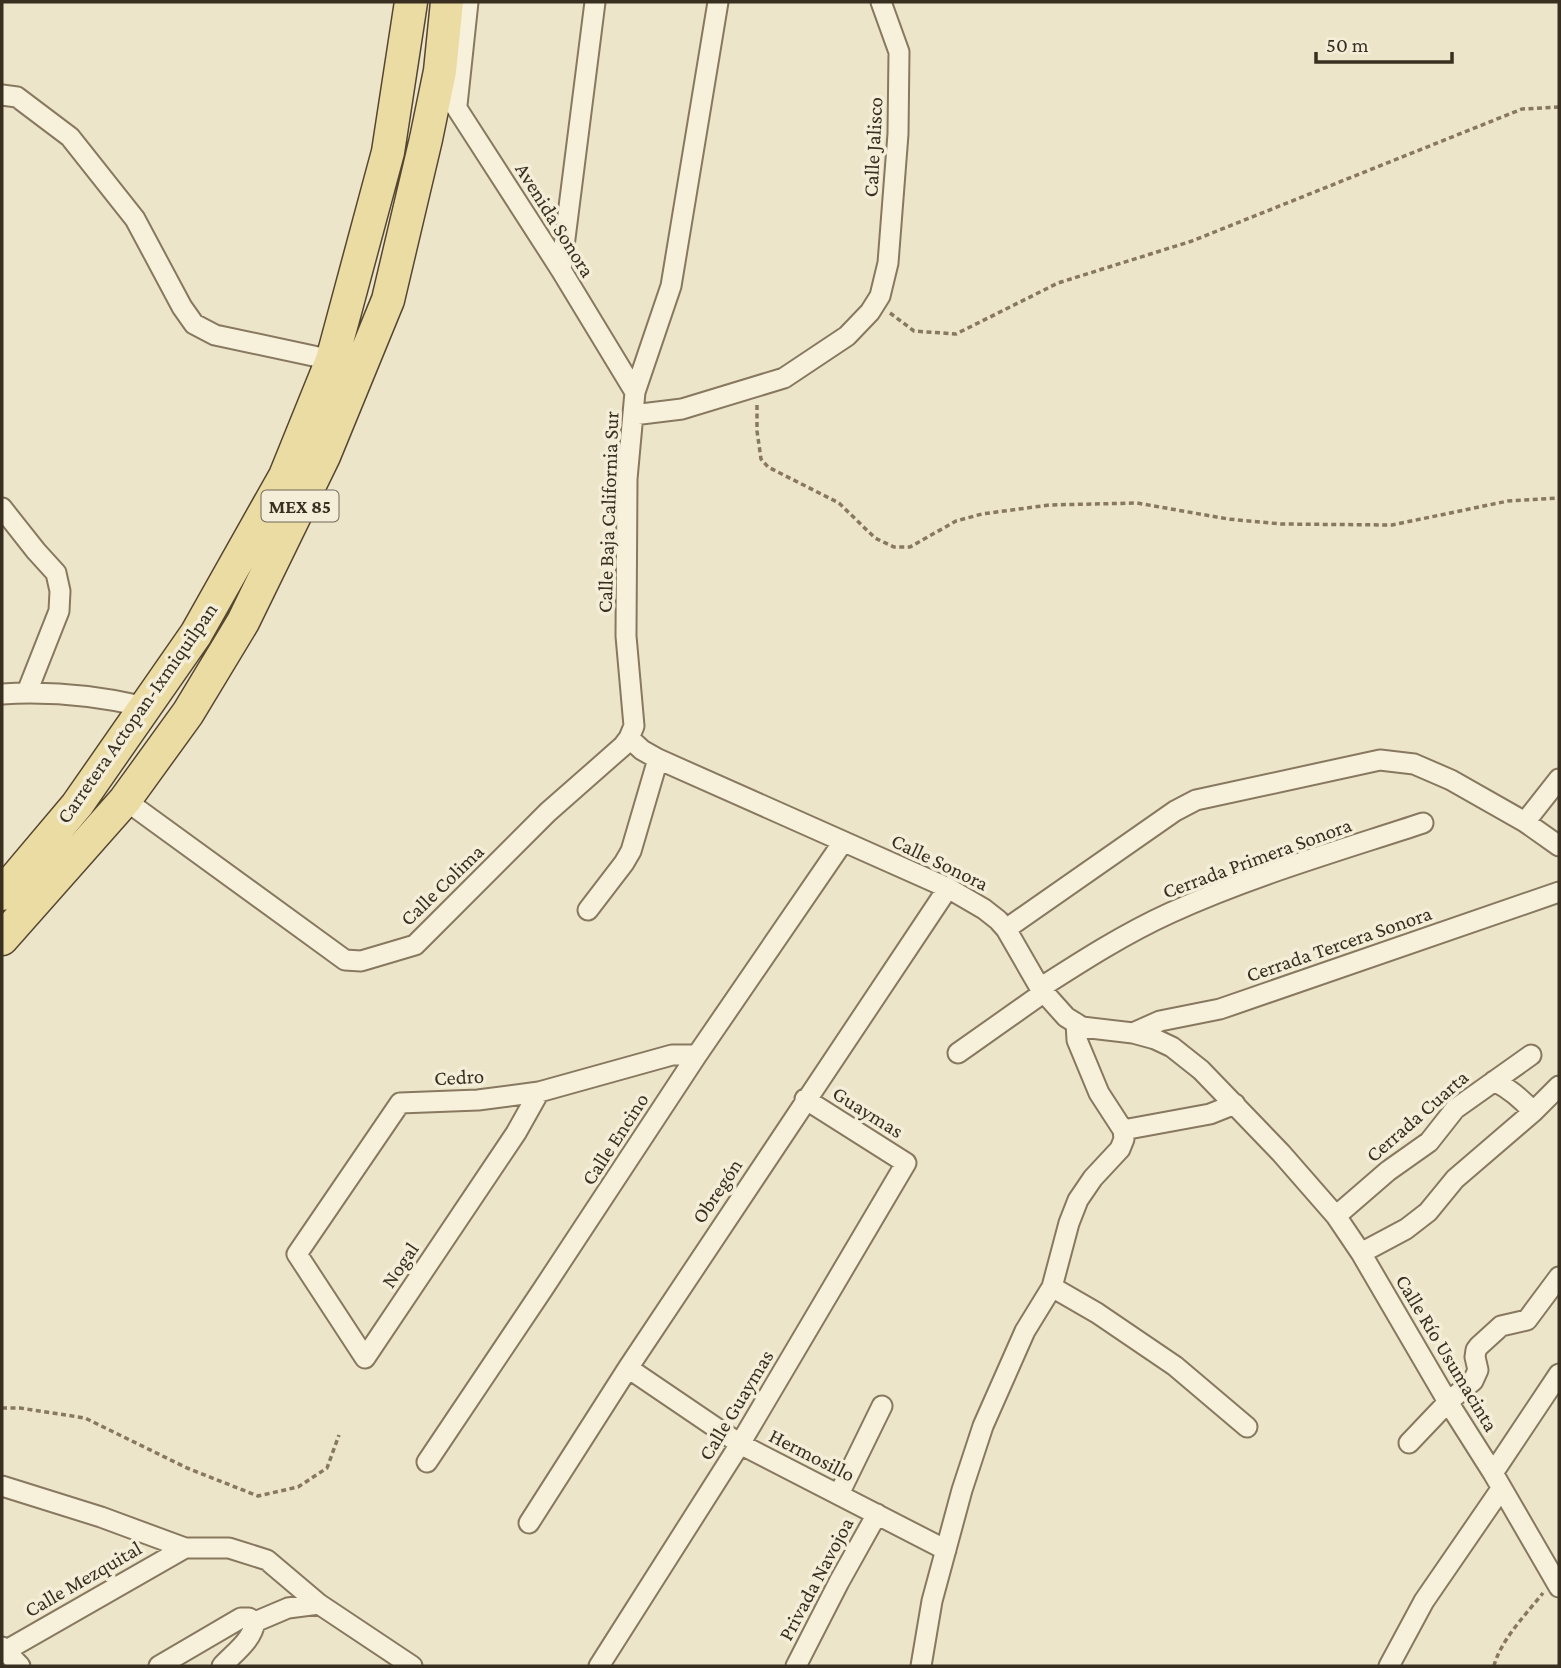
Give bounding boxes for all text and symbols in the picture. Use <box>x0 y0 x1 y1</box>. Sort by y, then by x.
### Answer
scale bar <box>1316 21 1452 65</box>
text: 50 m <box>1326 33 1369 57</box>
street label: Calle Jalisco <box>858 96 888 198</box>
street label: Avenida Sonora <box>510 158 600 282</box>
street label: Calle Baja California Sur <box>592 410 624 613</box>
road number: MEX 85 <box>262 491 338 522</box>
street label: Carretera Actopan-Ixmiquilpan <box>52 598 222 828</box>
street label: Cerrada Primera Sonora <box>1159 813 1355 903</box>
street label: Calle Sonora <box>888 828 993 896</box>
street label: Calle Colima <box>395 839 489 931</box>
street label: Cerrada Tercera Sonora <box>1243 901 1435 987</box>
street label: Cedro <box>433 1064 485 1090</box>
street label: Cerrada Cuarta <box>1361 1065 1473 1167</box>
street label: Guaymas <box>828 1081 908 1143</box>
street label: Calle Encino <box>576 1089 654 1189</box>
street label: Obregón <box>687 1154 747 1228</box>
street label: Nogal <box>376 1238 424 1292</box>
street label: Calle Río Usumacinta <box>1391 1270 1503 1436</box>
street label: Calle Guaymas <box>694 1345 778 1465</box>
street label: Hermosillo <box>765 1423 859 1487</box>
street label: Privada Navojoa <box>773 1513 859 1645</box>
street label: Calle Mezquital <box>20 1536 146 1622</box>

